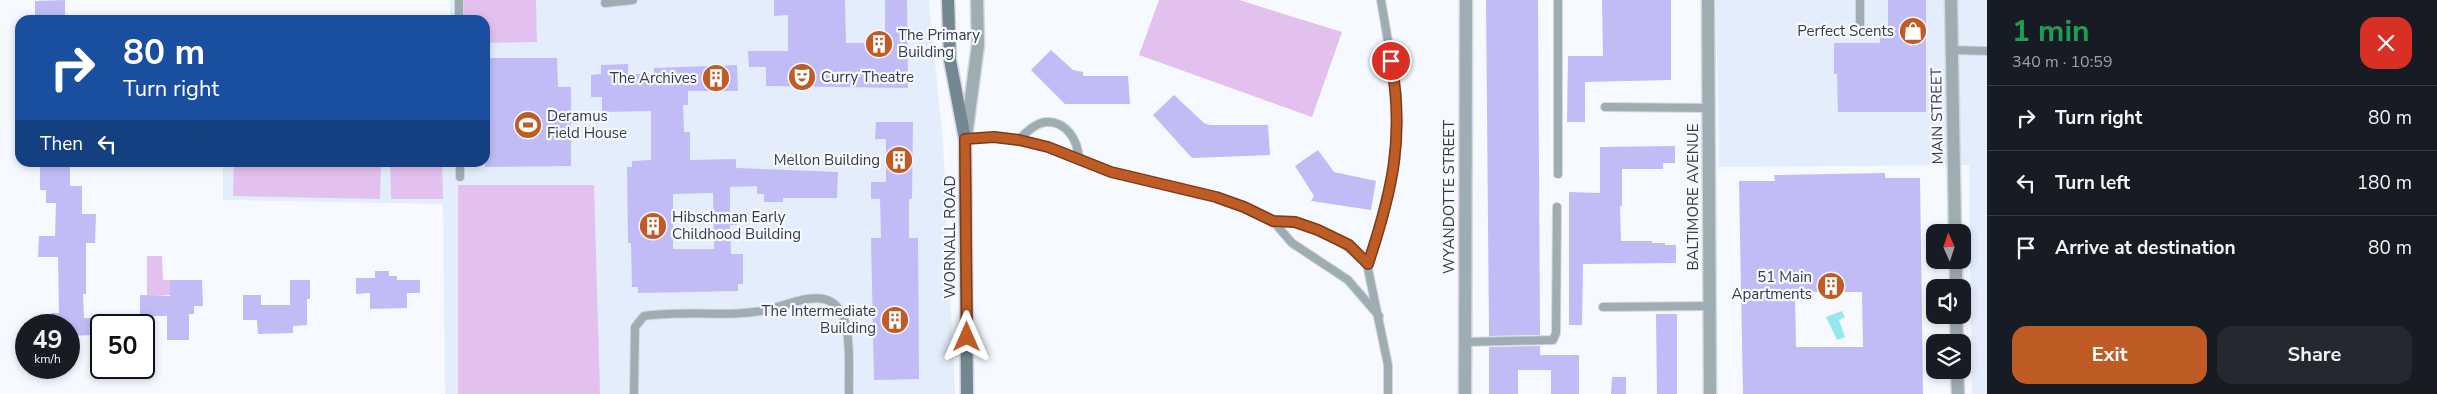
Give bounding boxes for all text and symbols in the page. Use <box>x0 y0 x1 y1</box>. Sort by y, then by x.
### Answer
text: 1 min <box>2012 11 2090 52</box>
shop icon: Perfect Scents <box>1898 16 1928 46</box>
button: close <box>2360 17 2412 69</box>
place label: Perfect Scents <box>1797 21 1894 41</box>
place label: The Primary Building <box>898 25 980 62</box>
text: 80 m <box>123 29 205 76</box>
building icon: The Primary Building <box>864 29 894 59</box>
icon: right <box>40 35 105 100</box>
pin <box>1370 40 1412 82</box>
icon: arrive <box>1377 47 1405 75</box>
text: 340 m · 10:59 <box>2012 51 2113 73</box>
theatre icon: Curry Theatre <box>787 62 817 92</box>
building icon: The Archives <box>701 63 731 93</box>
place label: Curry Theatre <box>821 67 914 87</box>
street label: MAIN STREET <box>1926 67 1948 165</box>
place label: The Archives <box>610 68 697 88</box>
text: Turn right <box>123 74 219 104</box>
icon: right <box>2012 104 2040 132</box>
text: Turn right <box>2055 105 2142 131</box>
text: 80 m <box>2368 105 2412 131</box>
place label: Deramus Field House <box>547 106 627 143</box>
sports icon: Deramus Field House <box>513 110 543 140</box>
street label: WYANDOTTE STREET <box>1439 120 1459 274</box>
street label: BALTIMORE AVENUE <box>1683 124 1703 271</box>
icon: left <box>93 130 121 158</box>
text: Then <box>40 131 83 157</box>
building icon: Mellon Building <box>884 145 914 175</box>
place label: Mellon Building <box>774 150 880 170</box>
icon: left <box>2012 169 2040 197</box>
text: Turn left <box>2055 170 2130 196</box>
text: 180 m <box>2357 170 2412 196</box>
street label: WORNALL ROAD <box>940 175 960 299</box>
place label: Hibschman Early Childhood Building <box>672 207 801 244</box>
building icon: Hibschman Early Childhood Building <box>638 211 668 241</box>
north arrow <box>1926 224 1971 269</box>
map controls <box>1926 224 1971 379</box>
icon: arrive <box>2012 234 2040 262</box>
text: Arrive at destination <box>2055 235 2236 261</box>
text: 80 m <box>2368 235 2412 261</box>
place label: 51 Main Apartments <box>1732 267 1812 304</box>
building icon: 51 Main Apartments <box>1816 271 1846 301</box>
button: sound <box>1926 279 1971 324</box>
place label: The Intermediate Building <box>762 301 876 338</box>
building icon: The Intermediate Building <box>880 305 910 335</box>
position arrow <box>940 310 992 362</box>
speed limit sign: 50 <box>90 314 155 379</box>
text: 49 <box>32 323 63 357</box>
button: Exit <box>2012 326 2207 384</box>
button: Share <box>2217 326 2412 384</box>
button: layers <box>1926 334 1971 379</box>
text: km/h <box>34 351 61 367</box>

